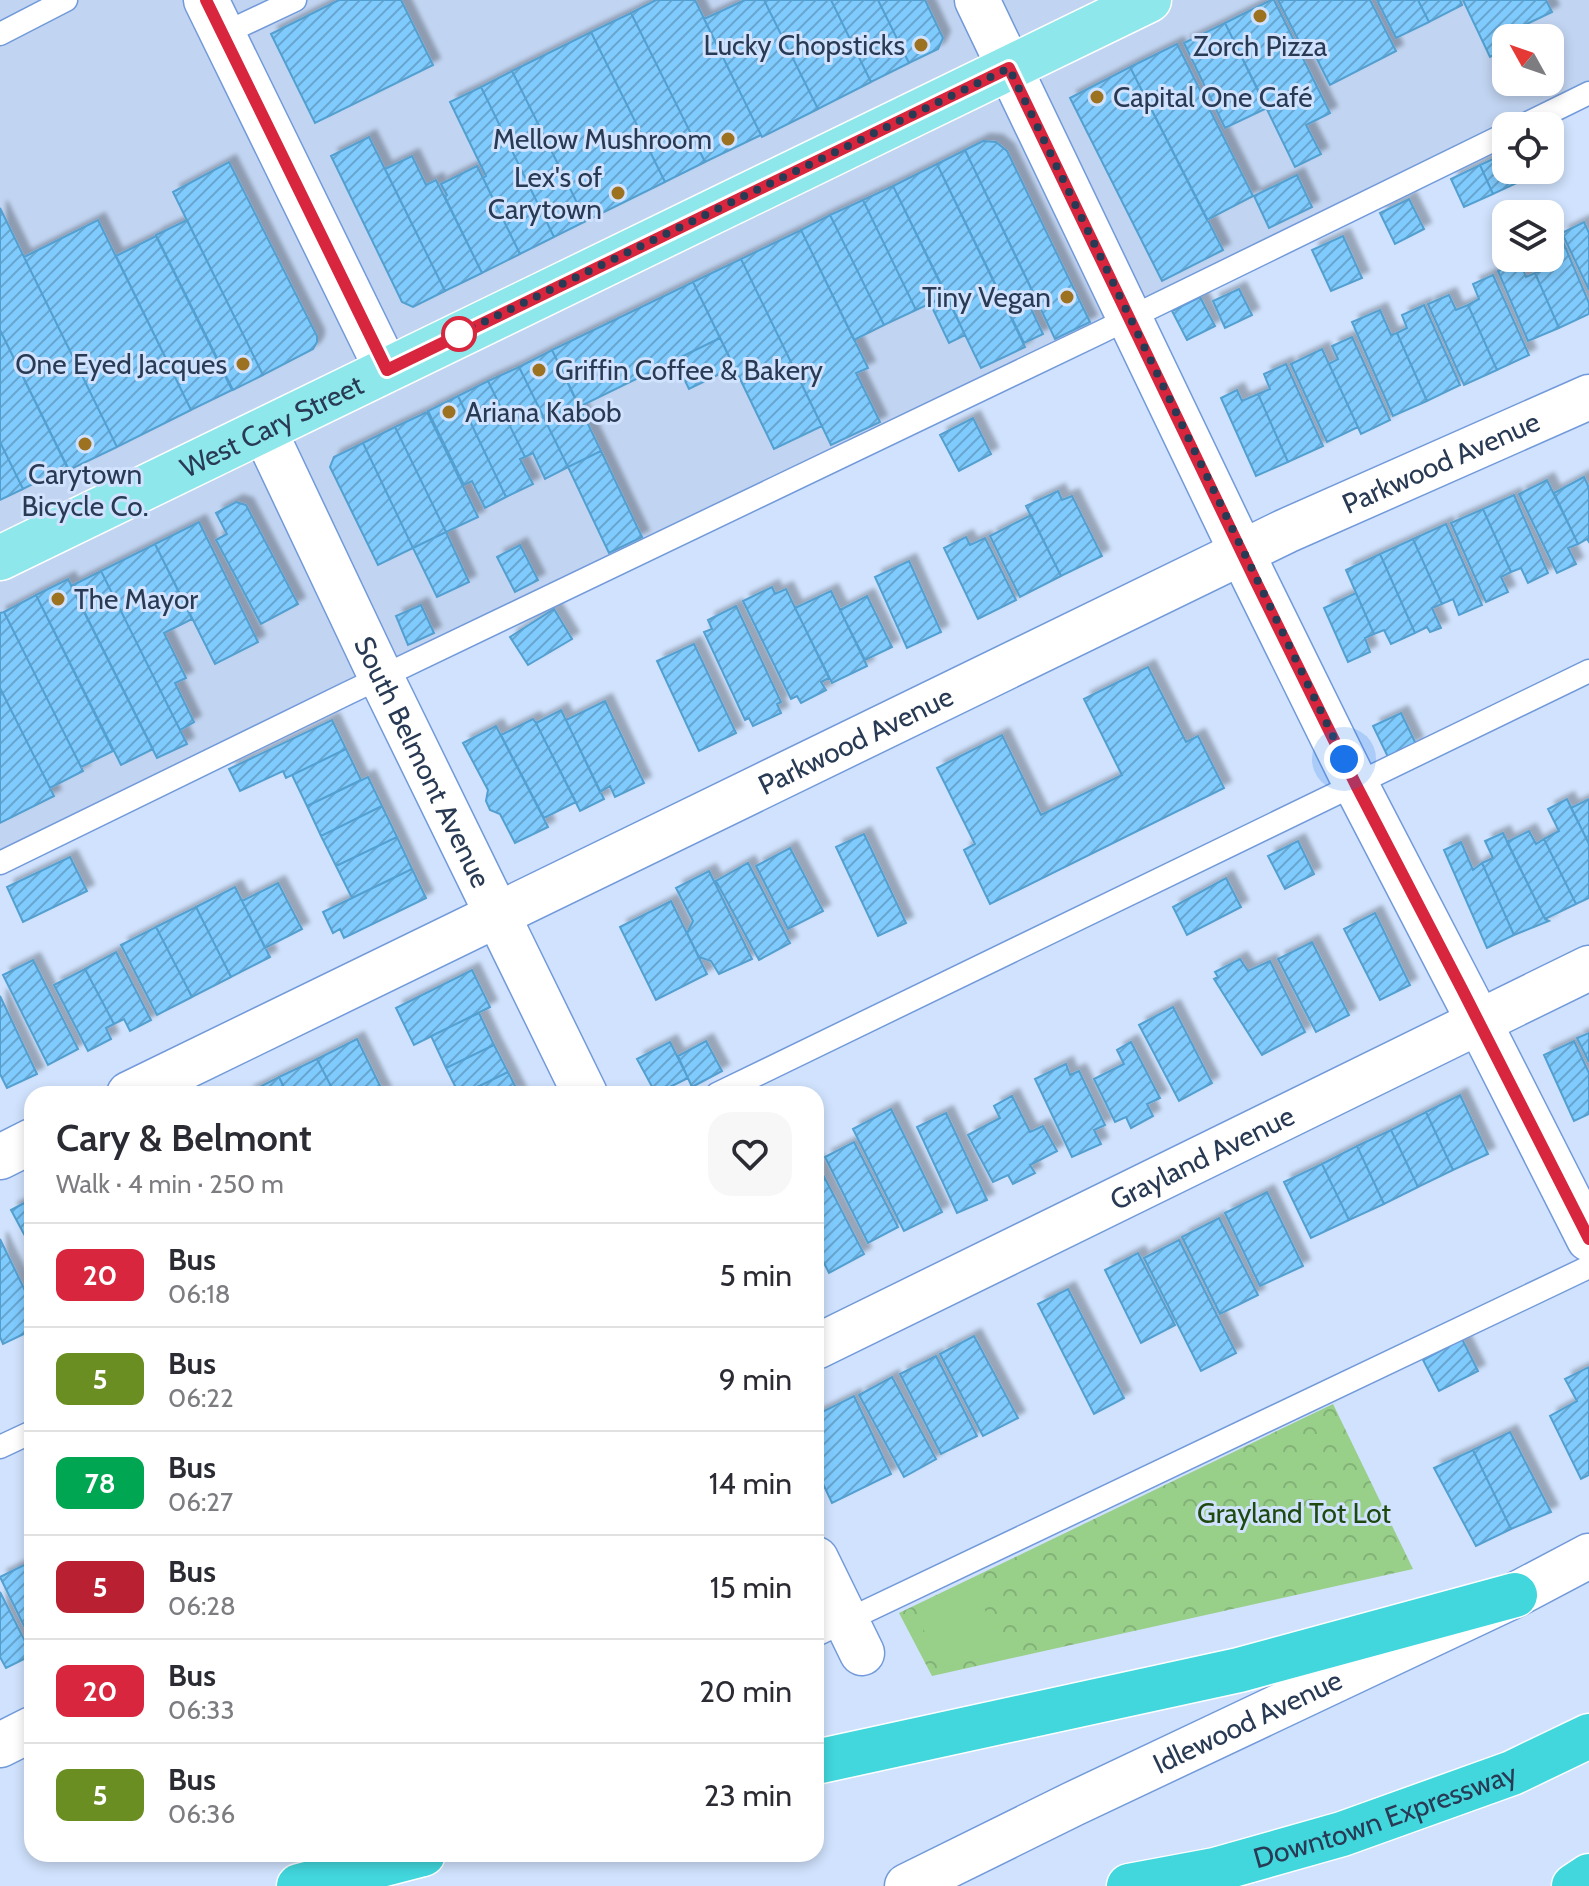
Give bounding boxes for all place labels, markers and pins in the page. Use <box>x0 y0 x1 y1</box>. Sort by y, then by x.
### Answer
marker: Zorch Pizza <box>1251 7 1269 25</box>
place label: Lucky Chopsticks <box>704 28 905 62</box>
place label: Zorch Pizza <box>1193 29 1328 63</box>
marker: Lucky Chopsticks <box>912 36 930 54</box>
place label: Capital One Café <box>1113 80 1313 114</box>
marker: Capital One Café <box>1088 88 1106 106</box>
place label: Mellow Mushroom <box>493 122 712 156</box>
marker: Mellow Mushroom <box>719 130 737 148</box>
place label: Lex's of Carytown <box>488 160 602 226</box>
marker: Lex's of Carytown <box>609 184 627 202</box>
place label: Tiny Vegan <box>922 280 1051 314</box>
marker: Tiny Vegan <box>1058 288 1076 306</box>
unlabelled marker <box>442 317 476 351</box>
place label: One Eyed Jacques <box>15 347 227 381</box>
place label: Griffin Coffee & Bakery <box>555 353 823 387</box>
marker: One Eyed Jacques <box>234 355 252 373</box>
marker: Griffin Coffee & Bakery <box>530 361 548 379</box>
place label: Ariana Kabob <box>465 395 622 429</box>
marker: Ariana Kabob <box>440 403 458 421</box>
marker: Carytown Bicycle Co. <box>76 435 94 453</box>
place label: Carytown Bicycle Co. <box>22 457 148 523</box>
place label: The Mayor <box>74 582 198 616</box>
marker: The Mayor <box>49 590 67 608</box>

